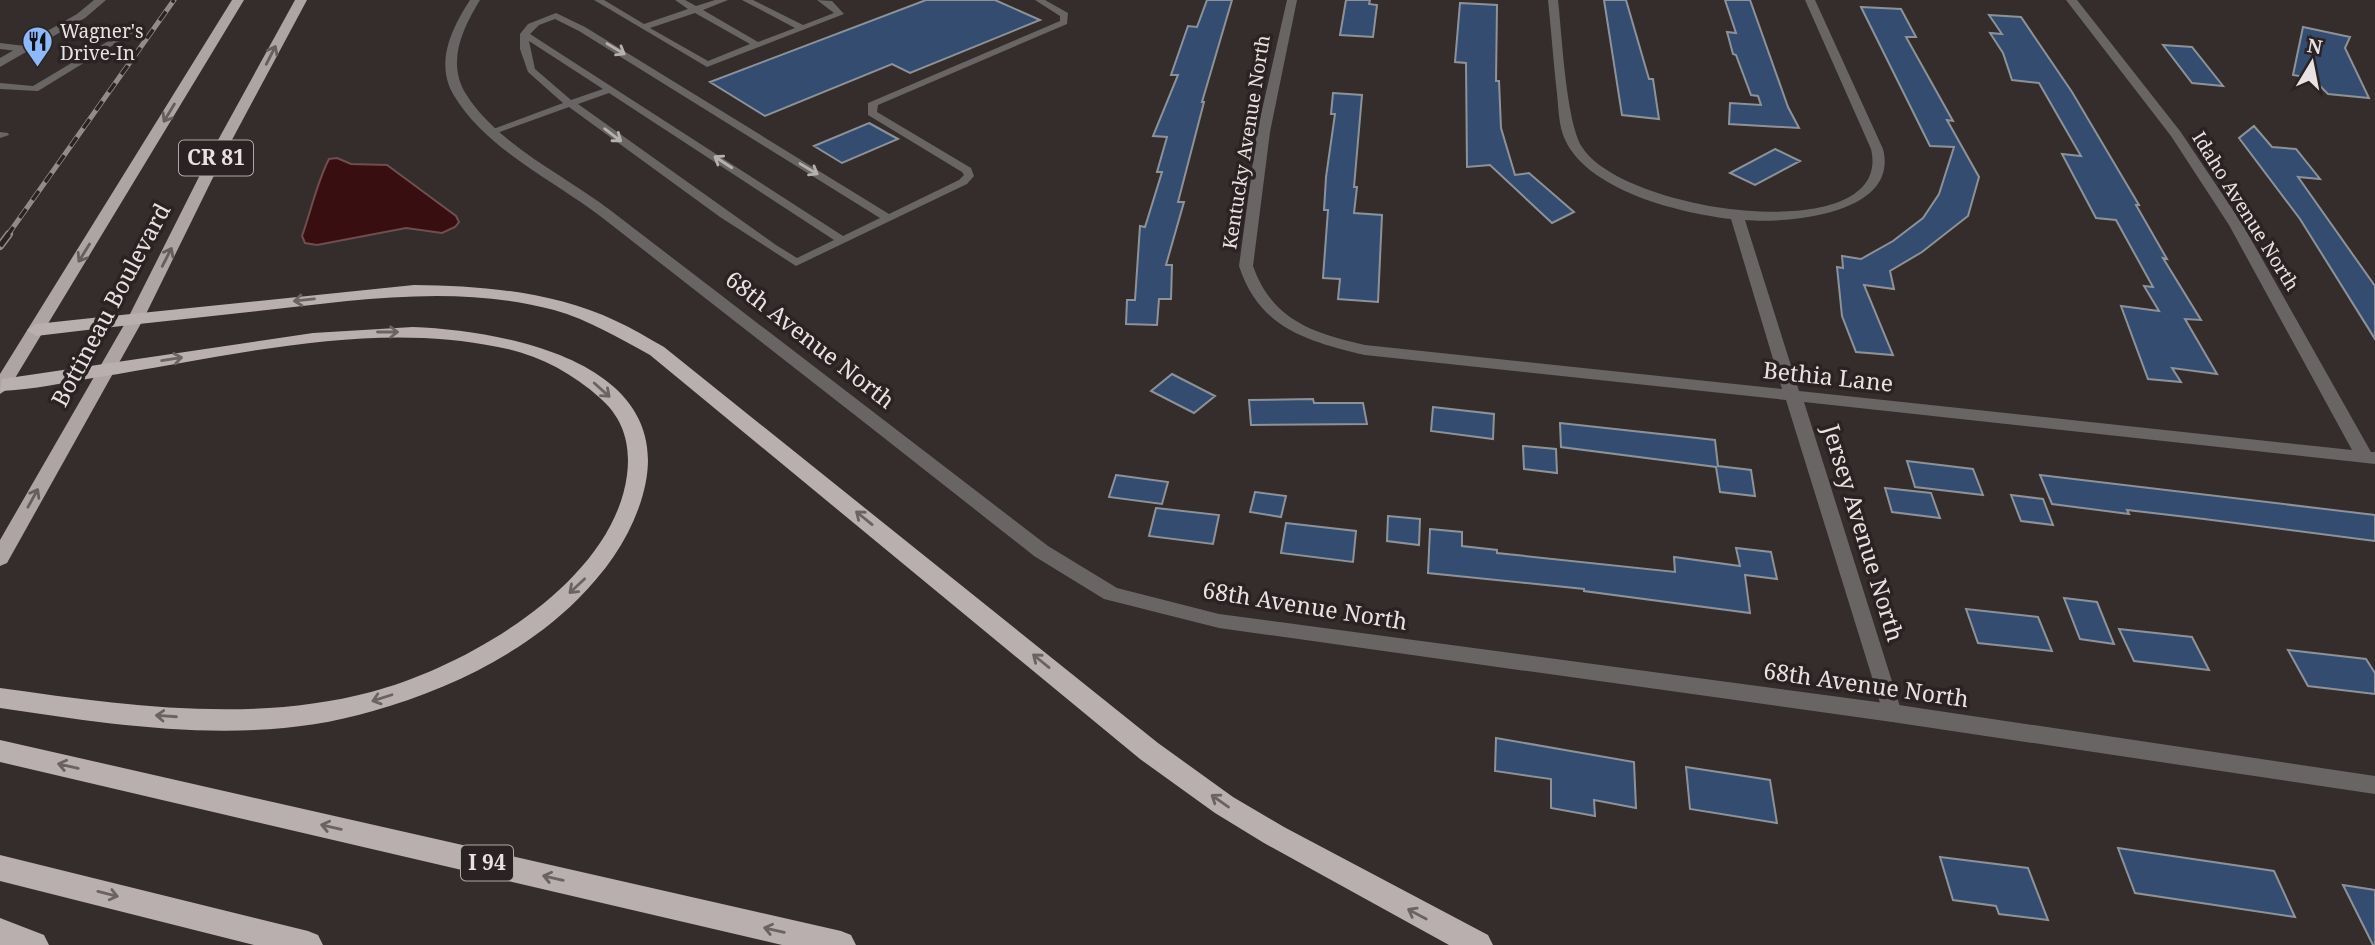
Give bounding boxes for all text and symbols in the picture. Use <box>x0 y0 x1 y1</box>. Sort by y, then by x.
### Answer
place label: Wagner's Drive-In <box>60 18 144 66</box>
restaurant icon: Wagner's Drive-In <box>20 25 54 69</box>
north arrow <box>2277 28 2347 98</box>
text: N <box>2305 32 2325 60</box>
street label: Kentucky Avenue North <box>1216 33 1276 251</box>
one-way arrow <box>605 43 625 57</box>
one-way arrow <box>265 45 279 66</box>
one-way arrow <box>162 102 176 122</box>
street label: Idaho Avenue North <box>2186 126 2306 296</box>
one-way arrow <box>603 127 622 142</box>
road number: CR 81 <box>179 140 253 176</box>
one-way arrow <box>713 155 733 169</box>
one-way arrow <box>798 162 818 176</box>
street label: Bottineau Boulevard <box>43 197 177 412</box>
one-way arrow <box>77 242 91 262</box>
one-way arrow <box>160 247 174 268</box>
street label: 68th Avenue North <box>719 263 902 416</box>
one-way arrow <box>293 293 315 306</box>
one-way arrow <box>376 325 399 339</box>
one-way arrow <box>161 352 183 365</box>
street label: Bethia Lane <box>1761 353 1895 399</box>
one-way arrow <box>593 382 611 398</box>
street label: Jersey Avenue North <box>1815 419 1912 645</box>
one-way arrow <box>26 488 40 508</box>
one-way arrow <box>855 511 874 526</box>
street label: 68th Avenue North <box>1200 573 1410 637</box>
one-way arrow <box>569 577 586 594</box>
one-way arrow <box>1032 654 1050 669</box>
street label: 68th Avenue North <box>1761 654 1971 714</box>
one-way arrow <box>371 692 393 705</box>
one-way arrow <box>155 709 178 722</box>
one-way arrow <box>57 759 80 772</box>
one-way arrow <box>1211 794 1230 808</box>
one-way arrow <box>320 820 343 833</box>
road number: I 94 <box>461 846 513 880</box>
one-way arrow <box>542 871 565 885</box>
one-way arrow <box>96 888 119 901</box>
one-way arrow <box>1407 907 1428 921</box>
one-way arrow <box>763 922 786 936</box>

